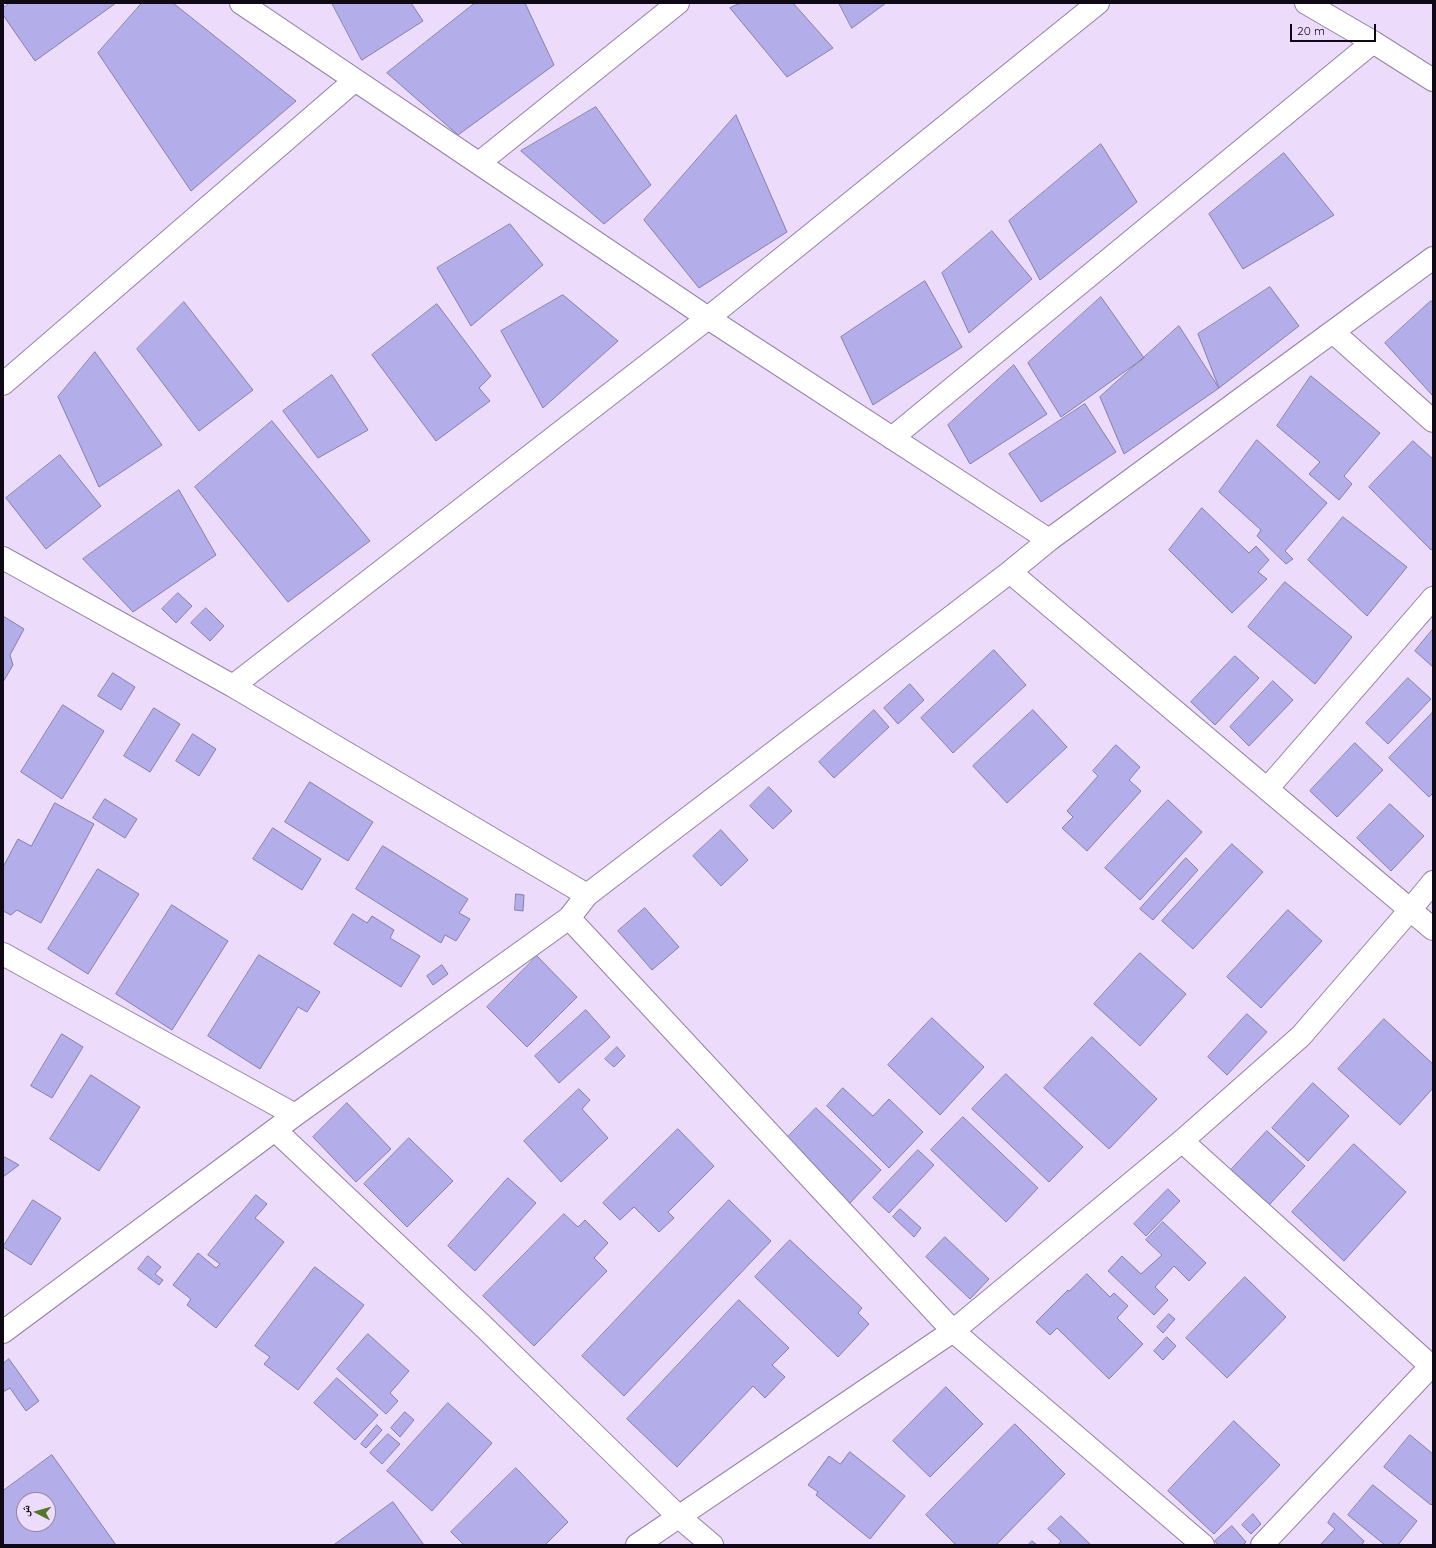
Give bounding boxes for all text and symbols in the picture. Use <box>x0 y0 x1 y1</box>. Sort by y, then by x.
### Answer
scale bar <box>1292 16 1378 42</box>
text: 20 m <box>1297 23 1325 38</box>
north arrow <box>16 1492 56 1532</box>
text: ش <box>17 1504 33 1517</box>

